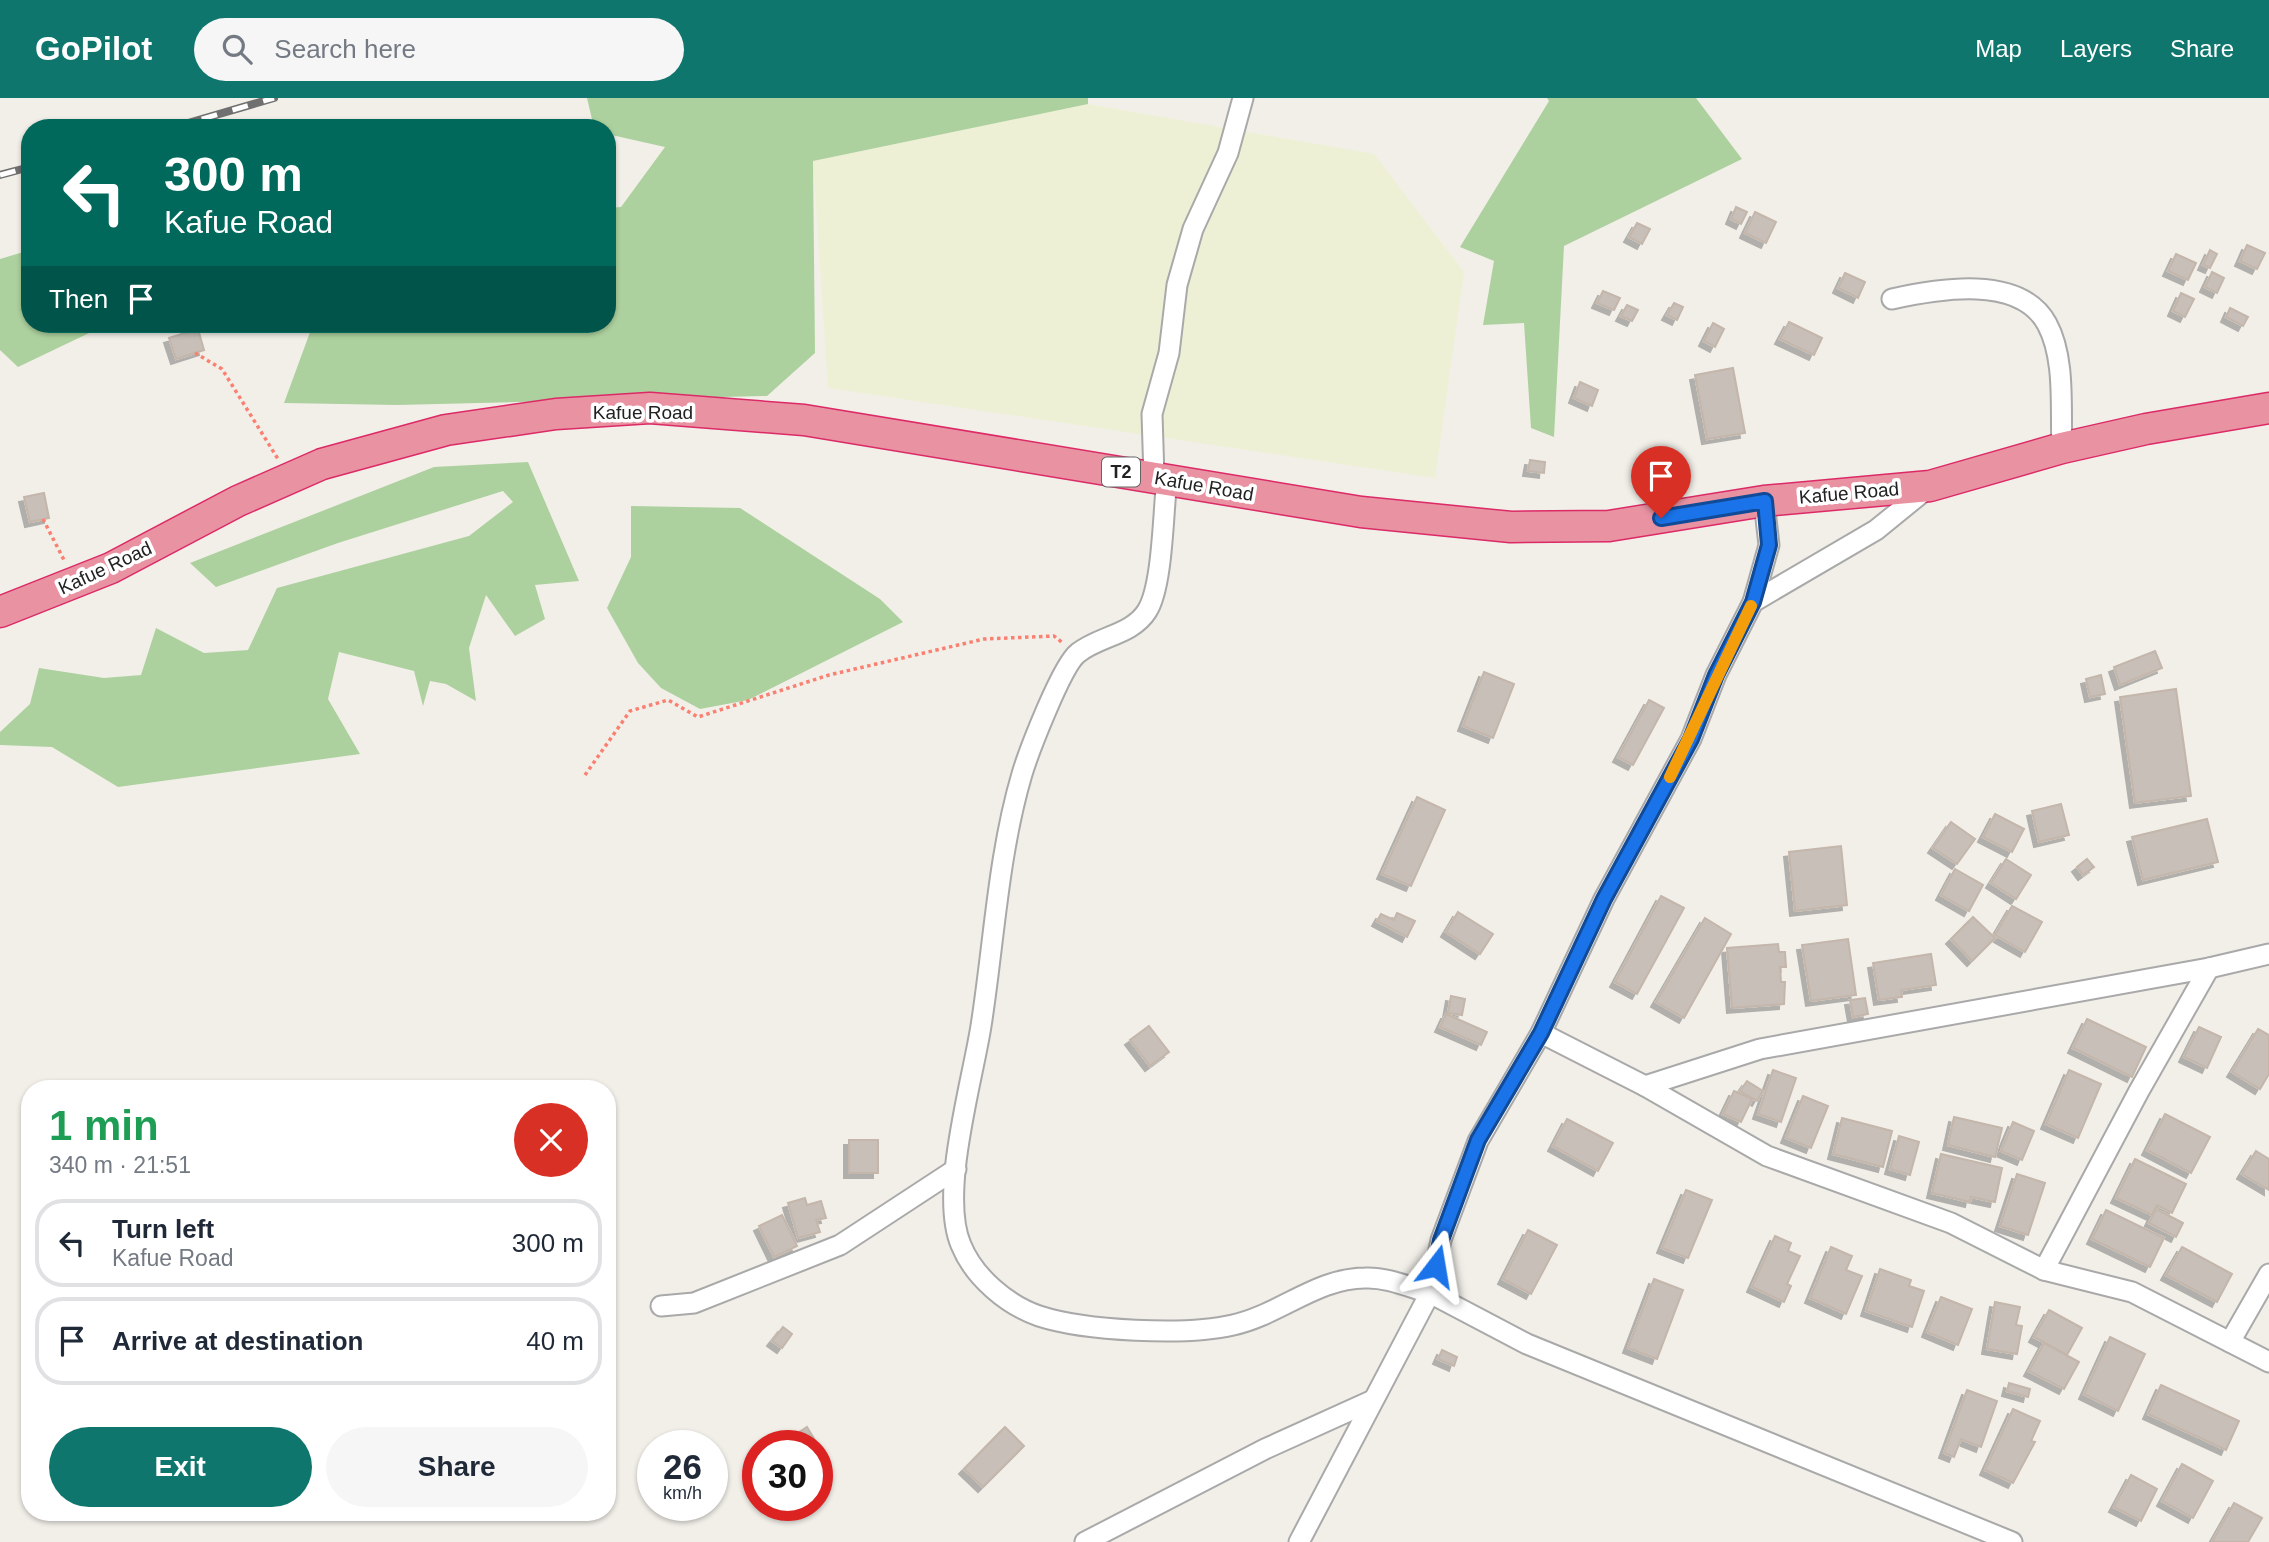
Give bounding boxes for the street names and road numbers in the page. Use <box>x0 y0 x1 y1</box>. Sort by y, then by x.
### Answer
street label: Kafue Road <box>593 402 693 423</box>
road number: T2 <box>1102 458 1140 486</box>
street label: Kafue Road <box>1153 467 1255 505</box>
street label: Kafue Road <box>1798 478 1900 508</box>
street label: Kafue Road <box>55 537 155 599</box>

